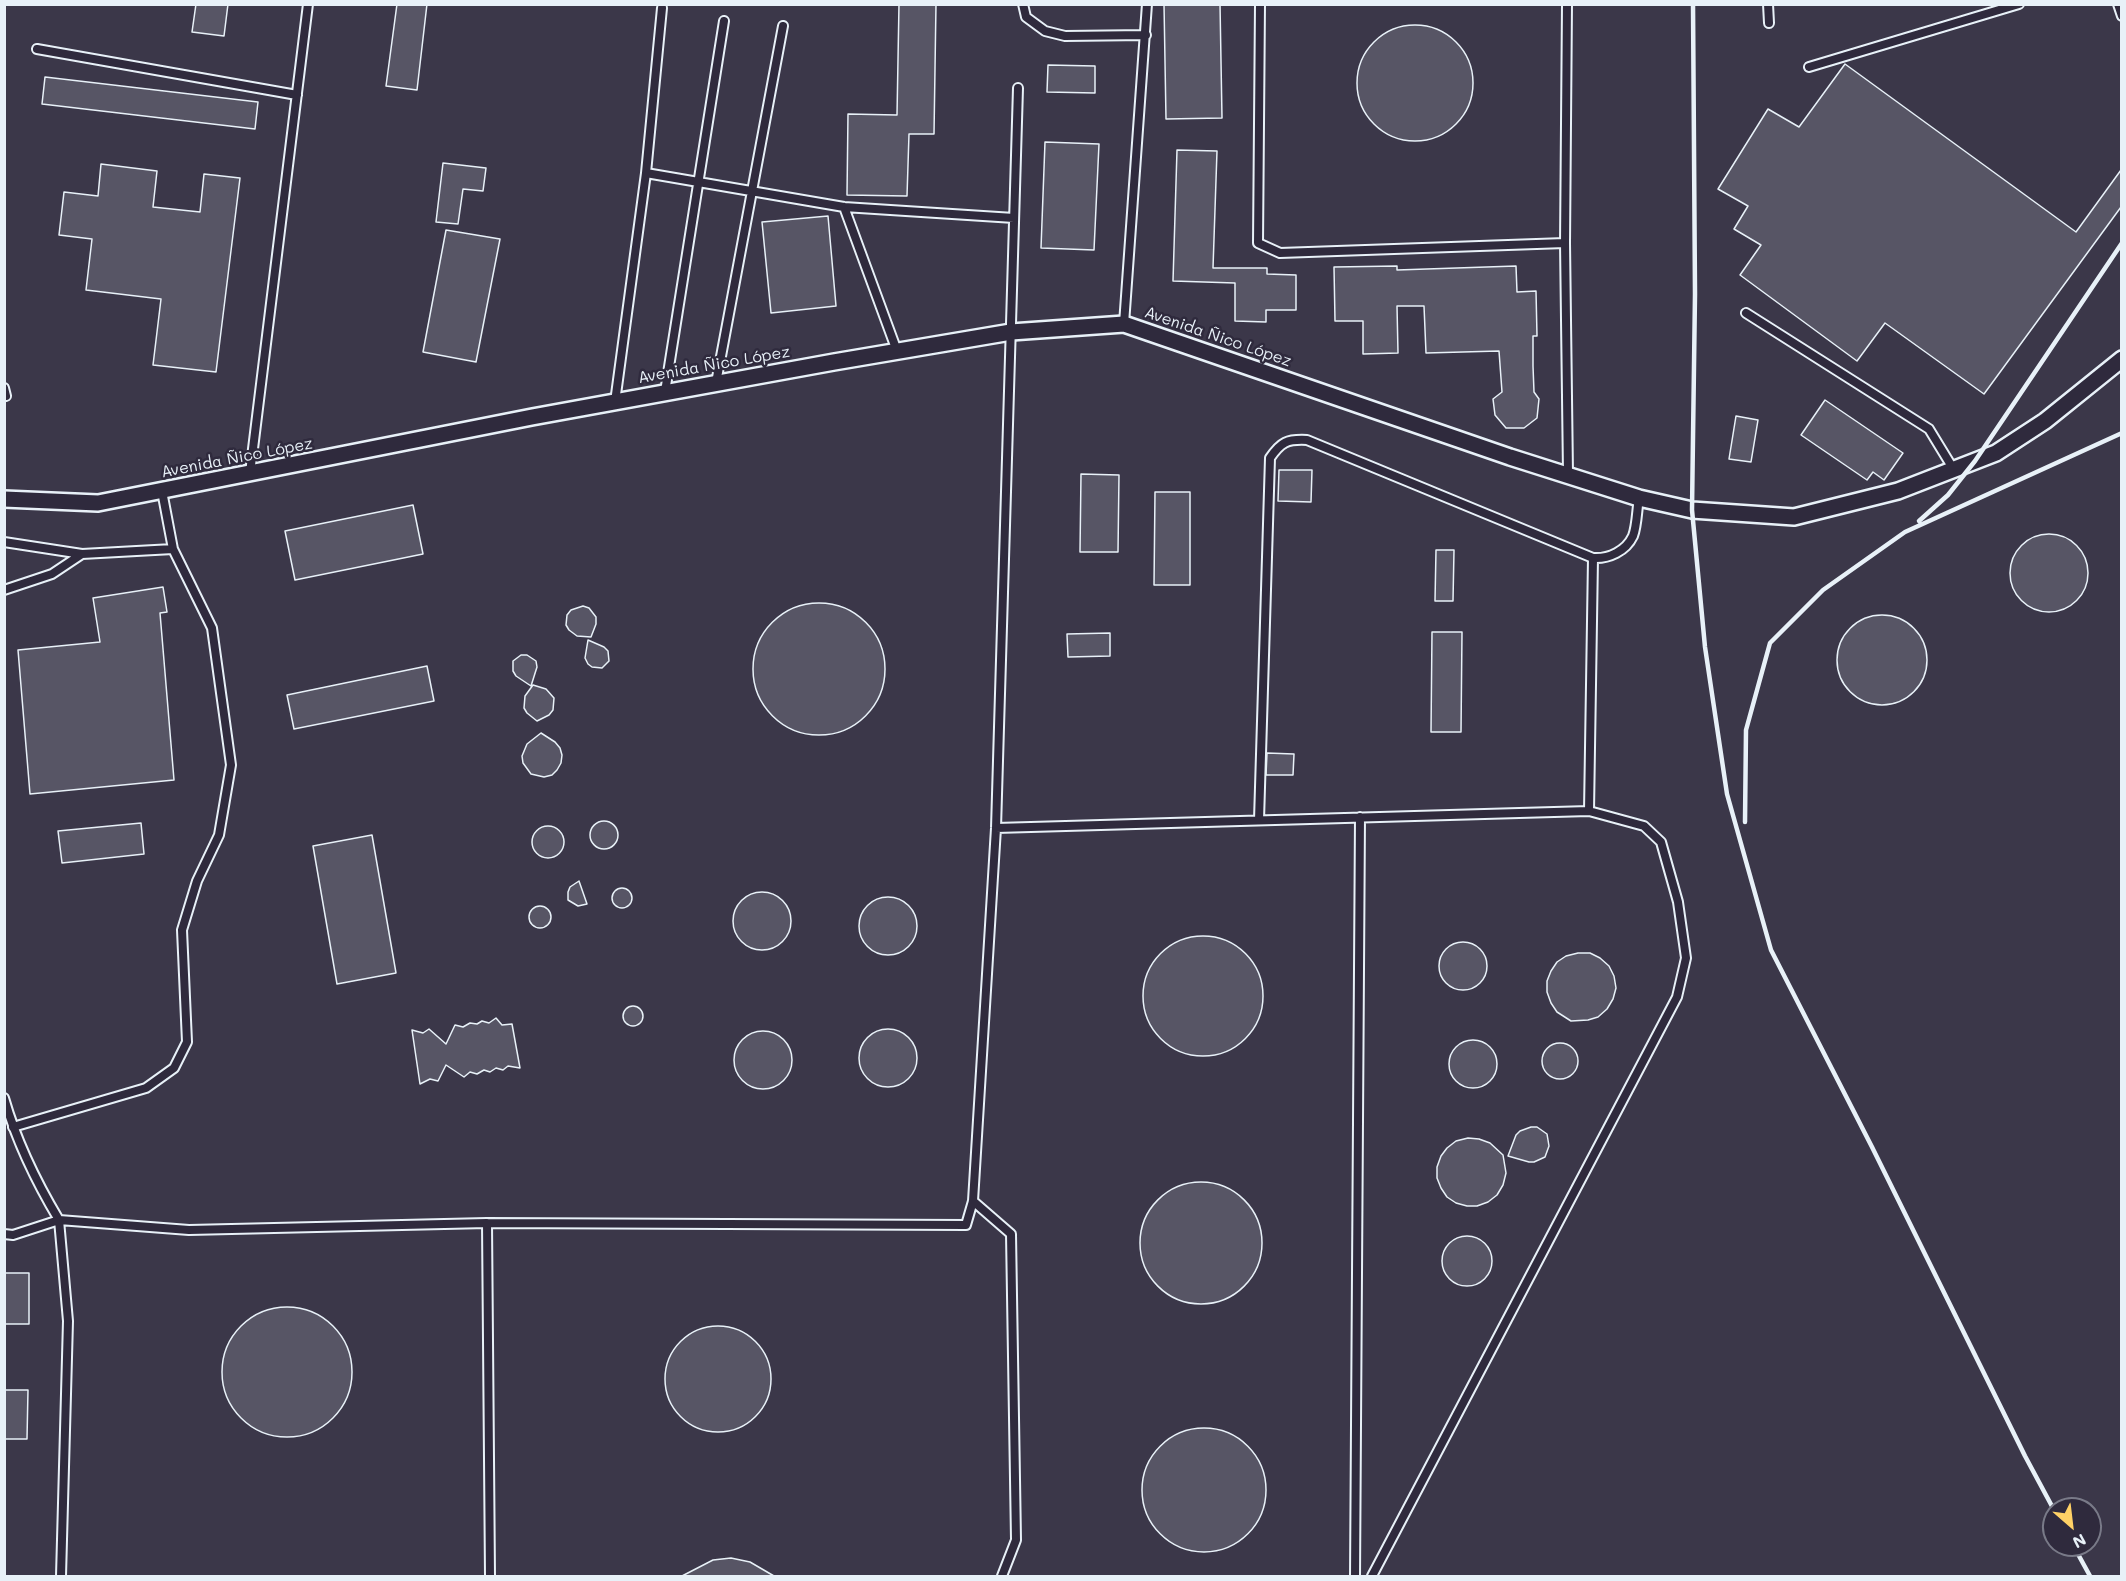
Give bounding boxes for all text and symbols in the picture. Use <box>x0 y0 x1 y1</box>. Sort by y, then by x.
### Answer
street label: Avenida Ñico López <box>1142 303 1294 371</box>
street label: Avenida Ñico López <box>636 342 792 388</box>
street label: Avenida Ñico López <box>160 434 314 482</box>
north arrow <box>2042 1497 2102 1557</box>
text: N <box>2069 1529 2090 1554</box>

